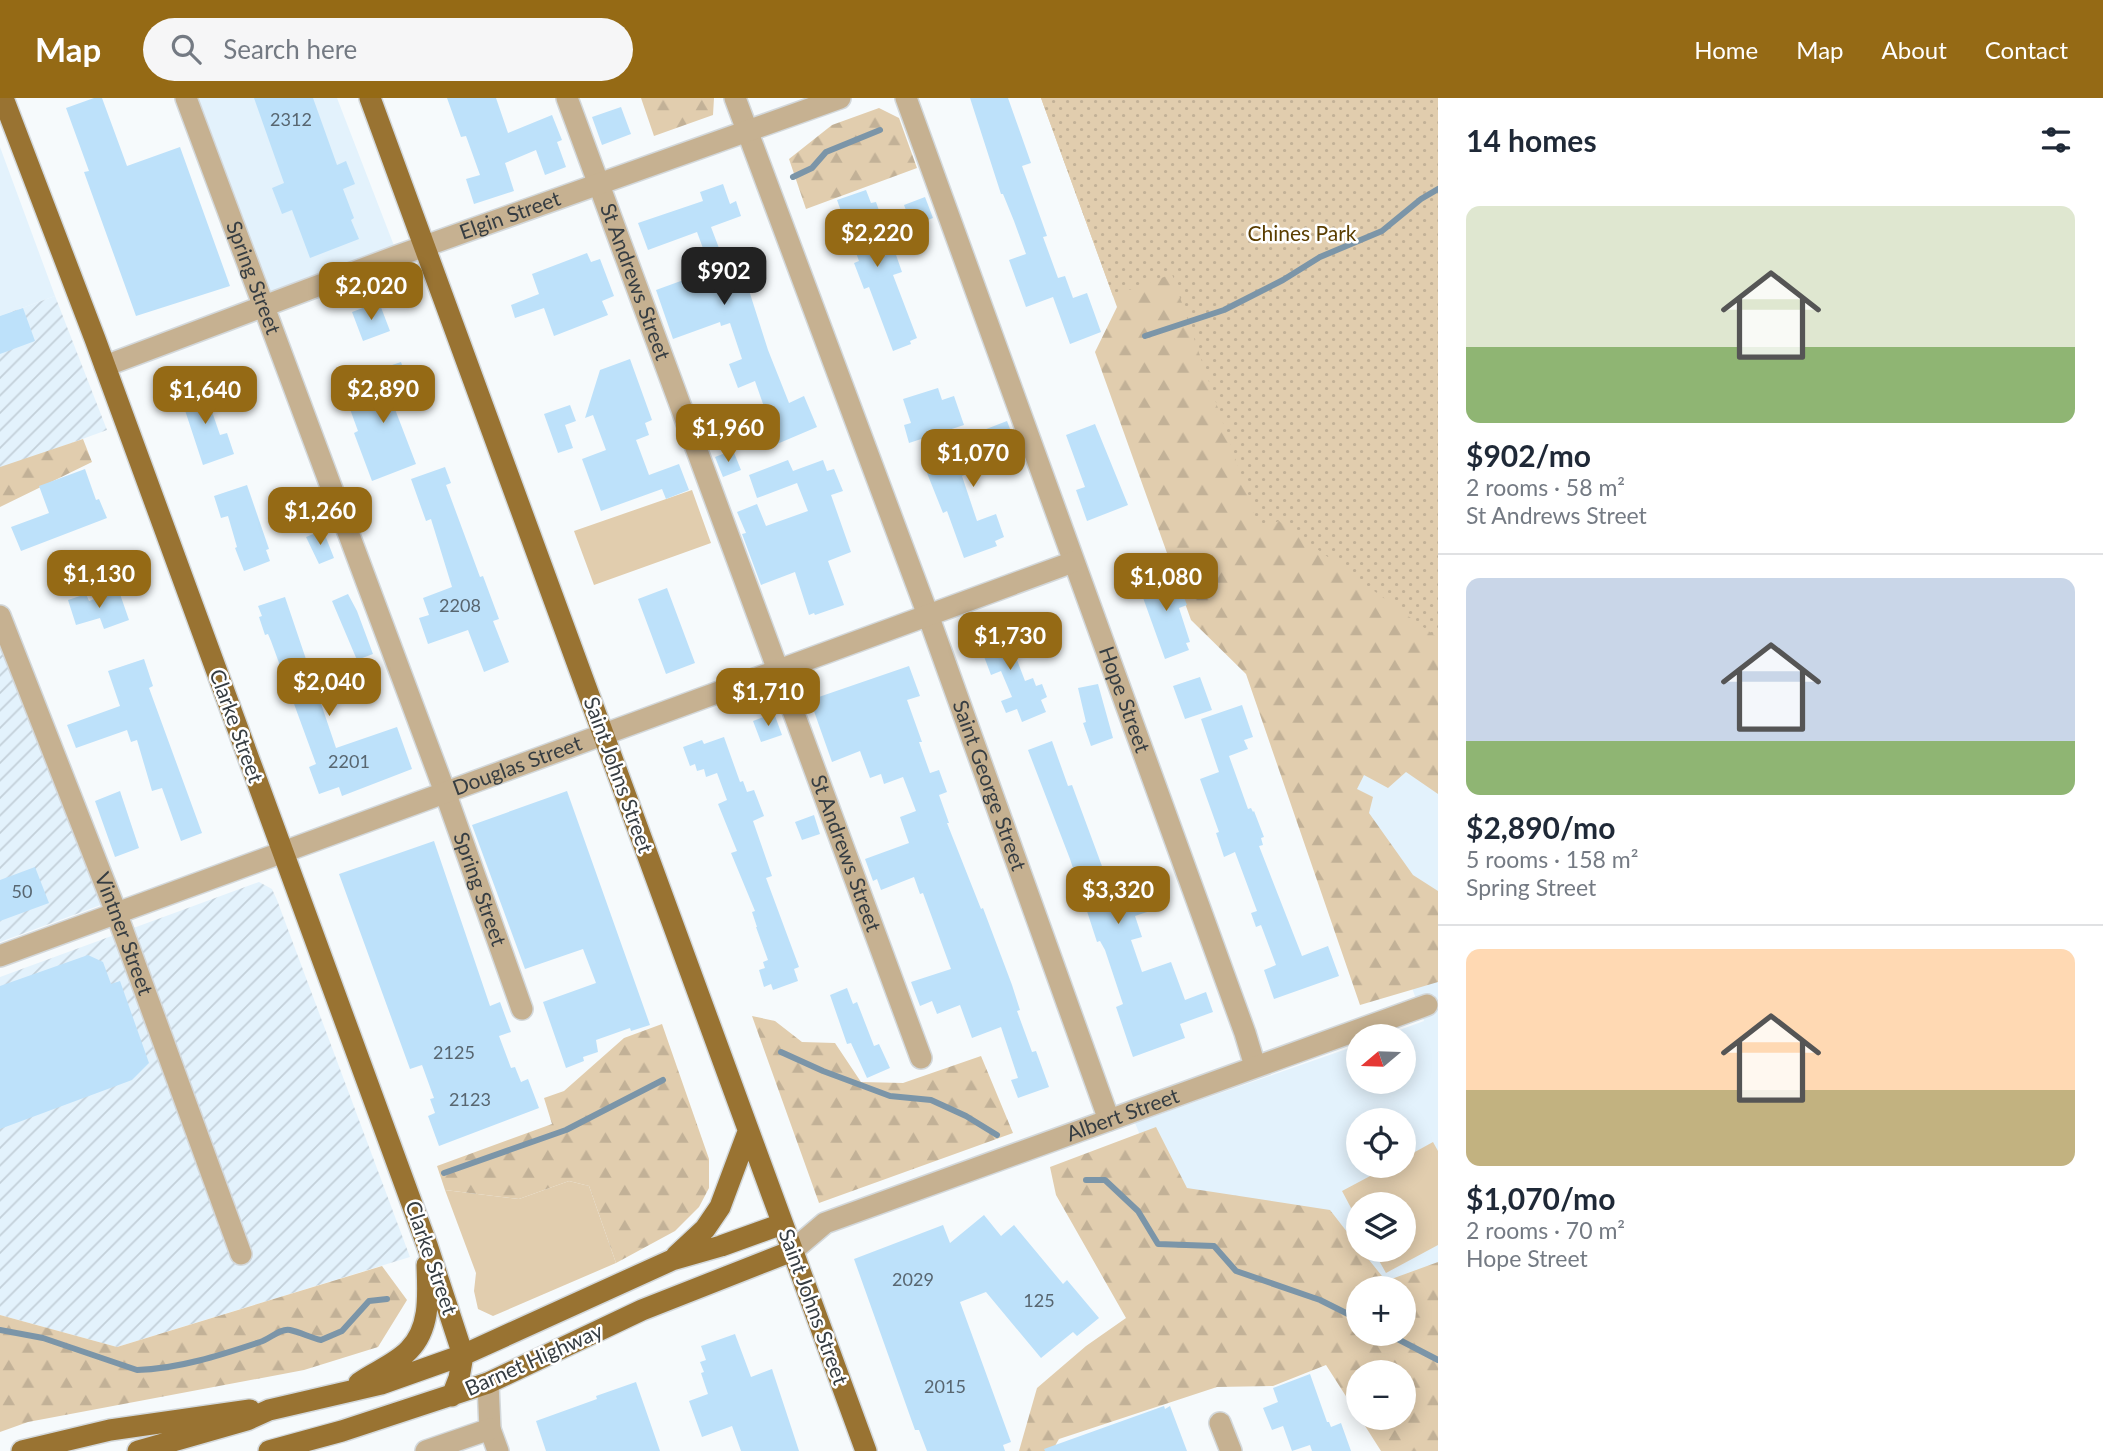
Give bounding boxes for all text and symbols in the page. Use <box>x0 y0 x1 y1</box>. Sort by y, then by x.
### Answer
search box <box>143 18 633 81</box>
text: Map <box>35 29 101 69</box>
icon: search <box>167 30 205 68</box>
text: Search here <box>223 33 357 65</box>
text: Home <box>1694 35 1758 64</box>
text: Map <box>1796 35 1844 64</box>
text: About <box>1882 35 1947 64</box>
text: Contact <box>1985 35 2068 64</box>
house number: 2312 <box>270 108 312 130</box>
icon: filters <box>2037 121 2075 159</box>
text: 14 homes <box>1466 122 1597 158</box>
street label: Elgin Street <box>456 185 564 244</box>
street label: St Andrews Street <box>596 200 677 364</box>
pin: $2,220 <box>820 209 934 269</box>
street label: Spring Street <box>222 217 287 338</box>
text: $2,220 <box>841 218 913 246</box>
park label: Chines Park <box>1247 220 1357 245</box>
pin: $902 <box>683 248 765 307</box>
icon: home <box>1708 252 1834 378</box>
text: $902 <box>697 256 751 284</box>
pin: $2,020 <box>314 262 428 322</box>
text: $2,020 <box>335 271 407 299</box>
pin: $1,640 <box>148 366 262 426</box>
pin: $2,890 <box>326 366 440 425</box>
text: $2,890 <box>347 374 419 402</box>
text: $1,640 <box>169 375 241 403</box>
pin: $1,960 <box>671 404 785 464</box>
text: $1,960 <box>692 413 764 441</box>
pin: $1,070 <box>916 430 1030 489</box>
text: $902/mo <box>1466 437 1591 473</box>
text: $1,070 <box>937 438 1009 466</box>
text: 2 rooms · 58 m² <box>1466 473 1625 501</box>
pin: $1,260 <box>263 488 377 547</box>
text: $1,260 <box>284 496 356 524</box>
text: St Andrews Street <box>1466 501 1647 529</box>
pin: $1,130 <box>42 550 156 610</box>
pin: $1,080 <box>1109 554 1223 613</box>
text: $1,130 <box>63 559 135 587</box>
text: $1,080 <box>1130 562 1202 590</box>
house number: 2208 <box>439 594 481 616</box>
pin: $1,730 <box>953 612 1067 672</box>
text: $1,730 <box>974 621 1046 649</box>
icon: home <box>1708 624 1834 750</box>
street label: Hope Street <box>1095 643 1156 756</box>
pin: $2,040 <box>272 658 386 718</box>
street label: Clarke Street <box>205 665 270 786</box>
text: $2,040 <box>293 667 365 695</box>
pin: $1,710 <box>711 668 825 728</box>
text: $1,710 <box>732 677 804 705</box>
street label: Saint Johns Street <box>580 693 659 856</box>
street label: Saint George Street <box>948 696 1033 874</box>
street label: Douglas Street <box>449 729 585 800</box>
house number: 2201 <box>328 750 370 772</box>
street label: St Andrews Street <box>807 771 887 935</box>
text: $2,890/mo <box>1466 809 1615 845</box>
street label: Spring Street <box>449 829 513 949</box>
text: 5 rooms · 158 m² <box>1466 845 1638 873</box>
pin: $3,320 <box>1061 866 1175 926</box>
street label: Vintner Street <box>91 868 159 999</box>
text: Spring Street <box>1466 873 1596 901</box>
text: $3,320 <box>1082 875 1154 903</box>
house number: 50 <box>12 880 32 902</box>
icon: home <box>1708 995 1834 1121</box>
north arrow <box>1346 1024 1416 1094</box>
map controls <box>1346 1024 1416 1430</box>
house number: 2125 <box>433 1041 475 1063</box>
street label: Albert Street <box>1063 1082 1182 1146</box>
house number: 2123 <box>449 1088 491 1110</box>
button: locate <box>1346 1108 1416 1178</box>
text: $1,070/mo <box>1466 1180 1615 1216</box>
button: layers <box>1346 1192 1416 1262</box>
street label: Clarke Street <box>401 1197 464 1318</box>
text: 2 rooms · 70 m² <box>1466 1216 1625 1244</box>
street label: Saint Johns Street <box>775 1225 854 1388</box>
text: Hope Street <box>1466 1244 1588 1272</box>
house number: 2029 <box>892 1268 934 1290</box>
button: + <box>1346 1276 1416 1346</box>
house number: 125 <box>1023 1289 1055 1311</box>
street label: Barnet Highway <box>461 1317 606 1400</box>
button: − <box>1346 1360 1416 1430</box>
house number: 2015 <box>924 1375 966 1397</box>

